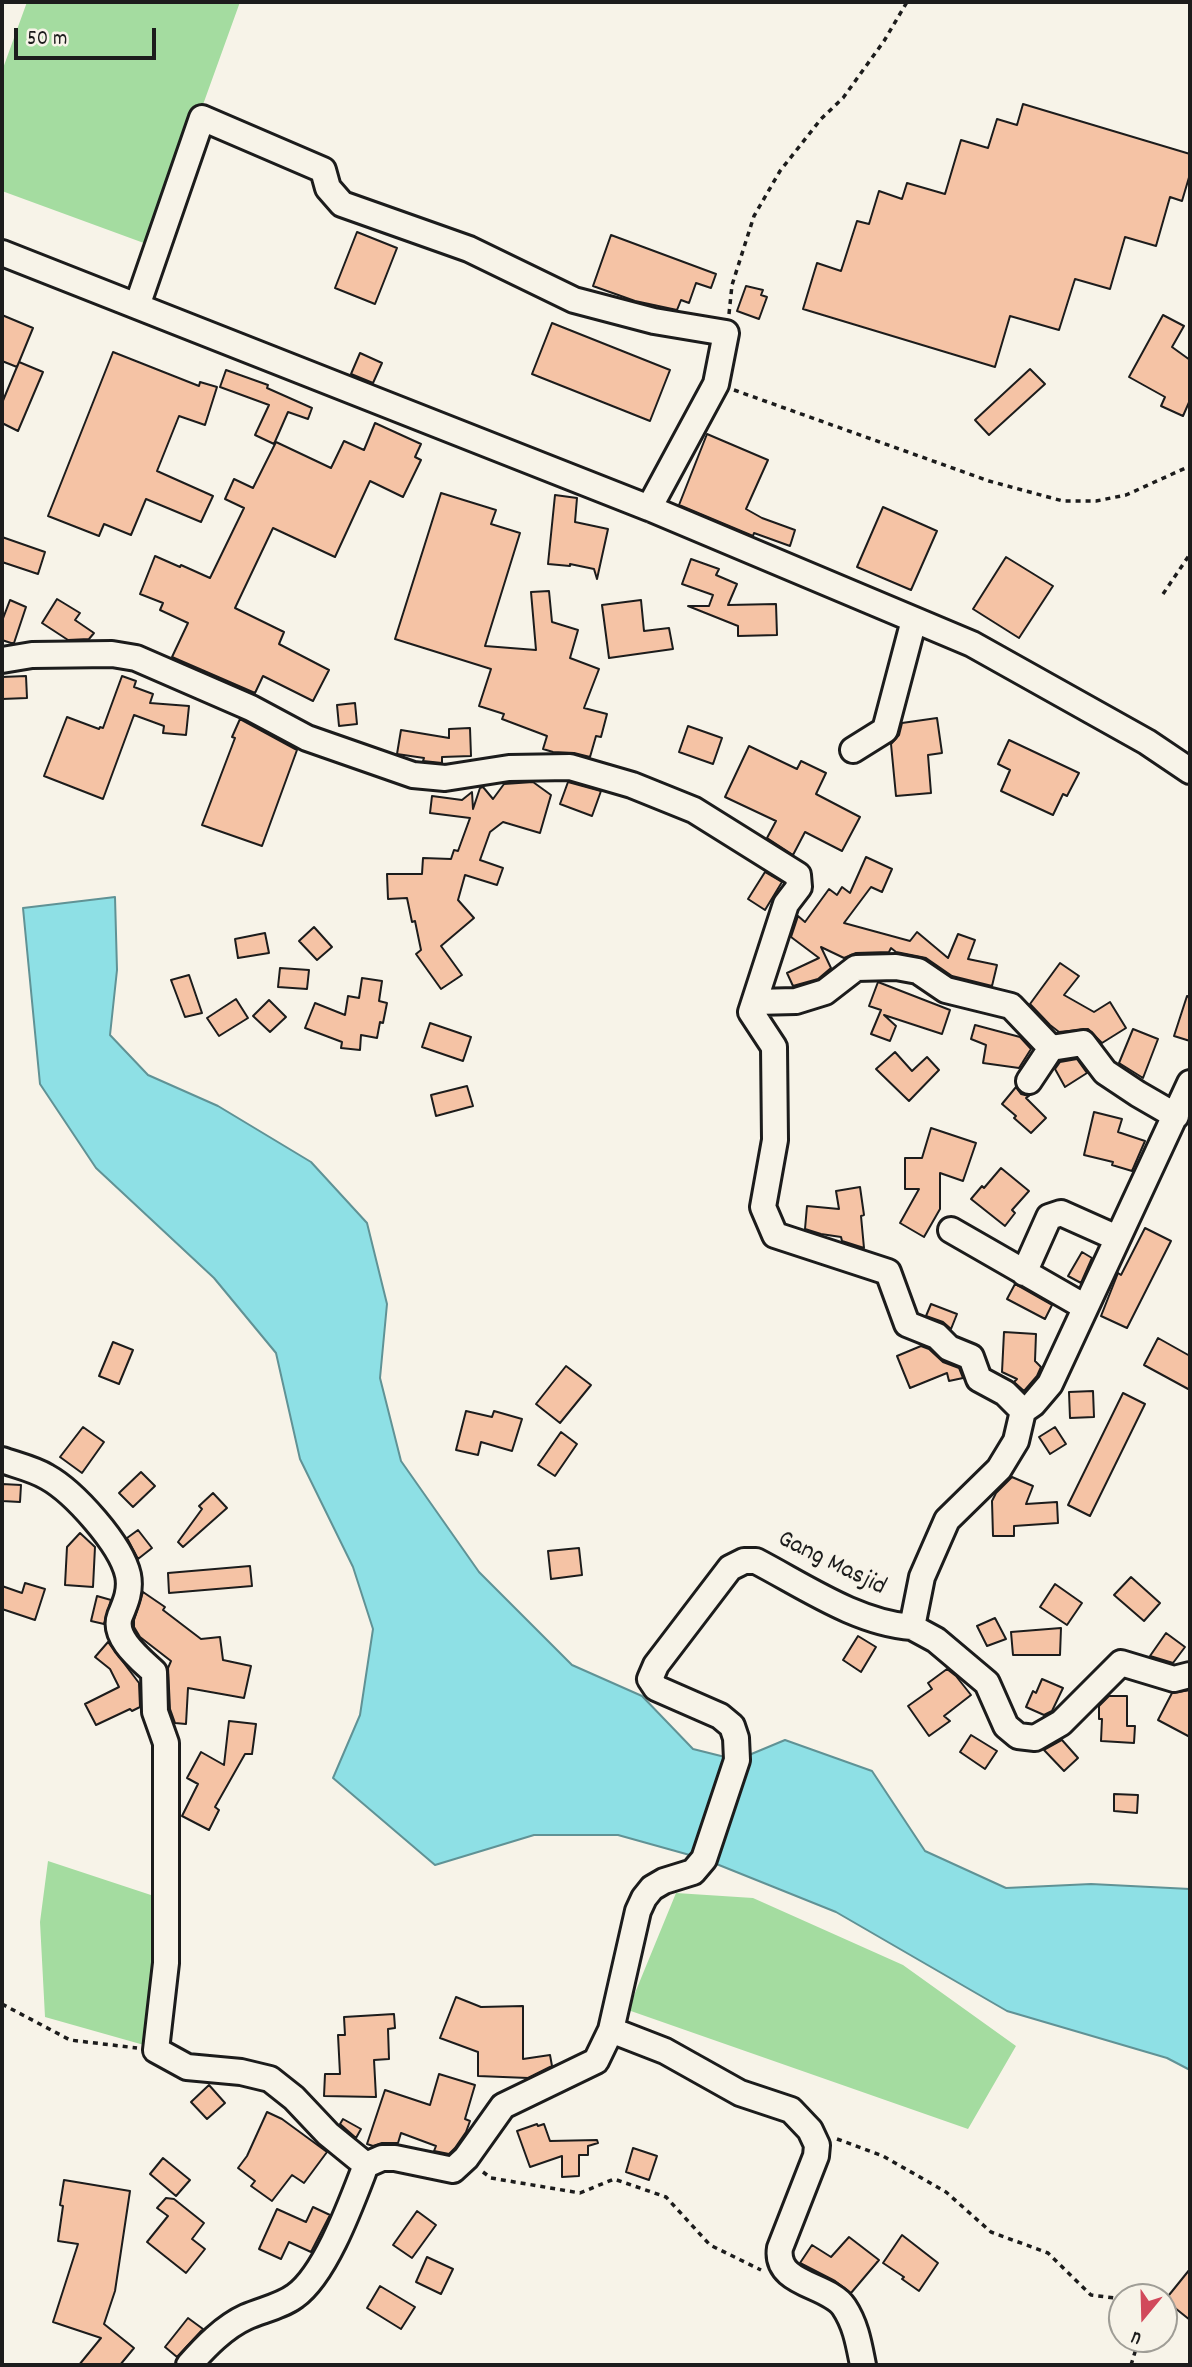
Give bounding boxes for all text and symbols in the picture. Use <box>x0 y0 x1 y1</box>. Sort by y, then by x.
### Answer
scale bar <box>18 14 159 58</box>
text: 50 m <box>27 25 67 55</box>
street label: Gang Masjid <box>772 1525 890 1605</box>
north arrow <box>1108 2283 1178 2353</box>
text: U <box>1128 2322 1145 2351</box>

